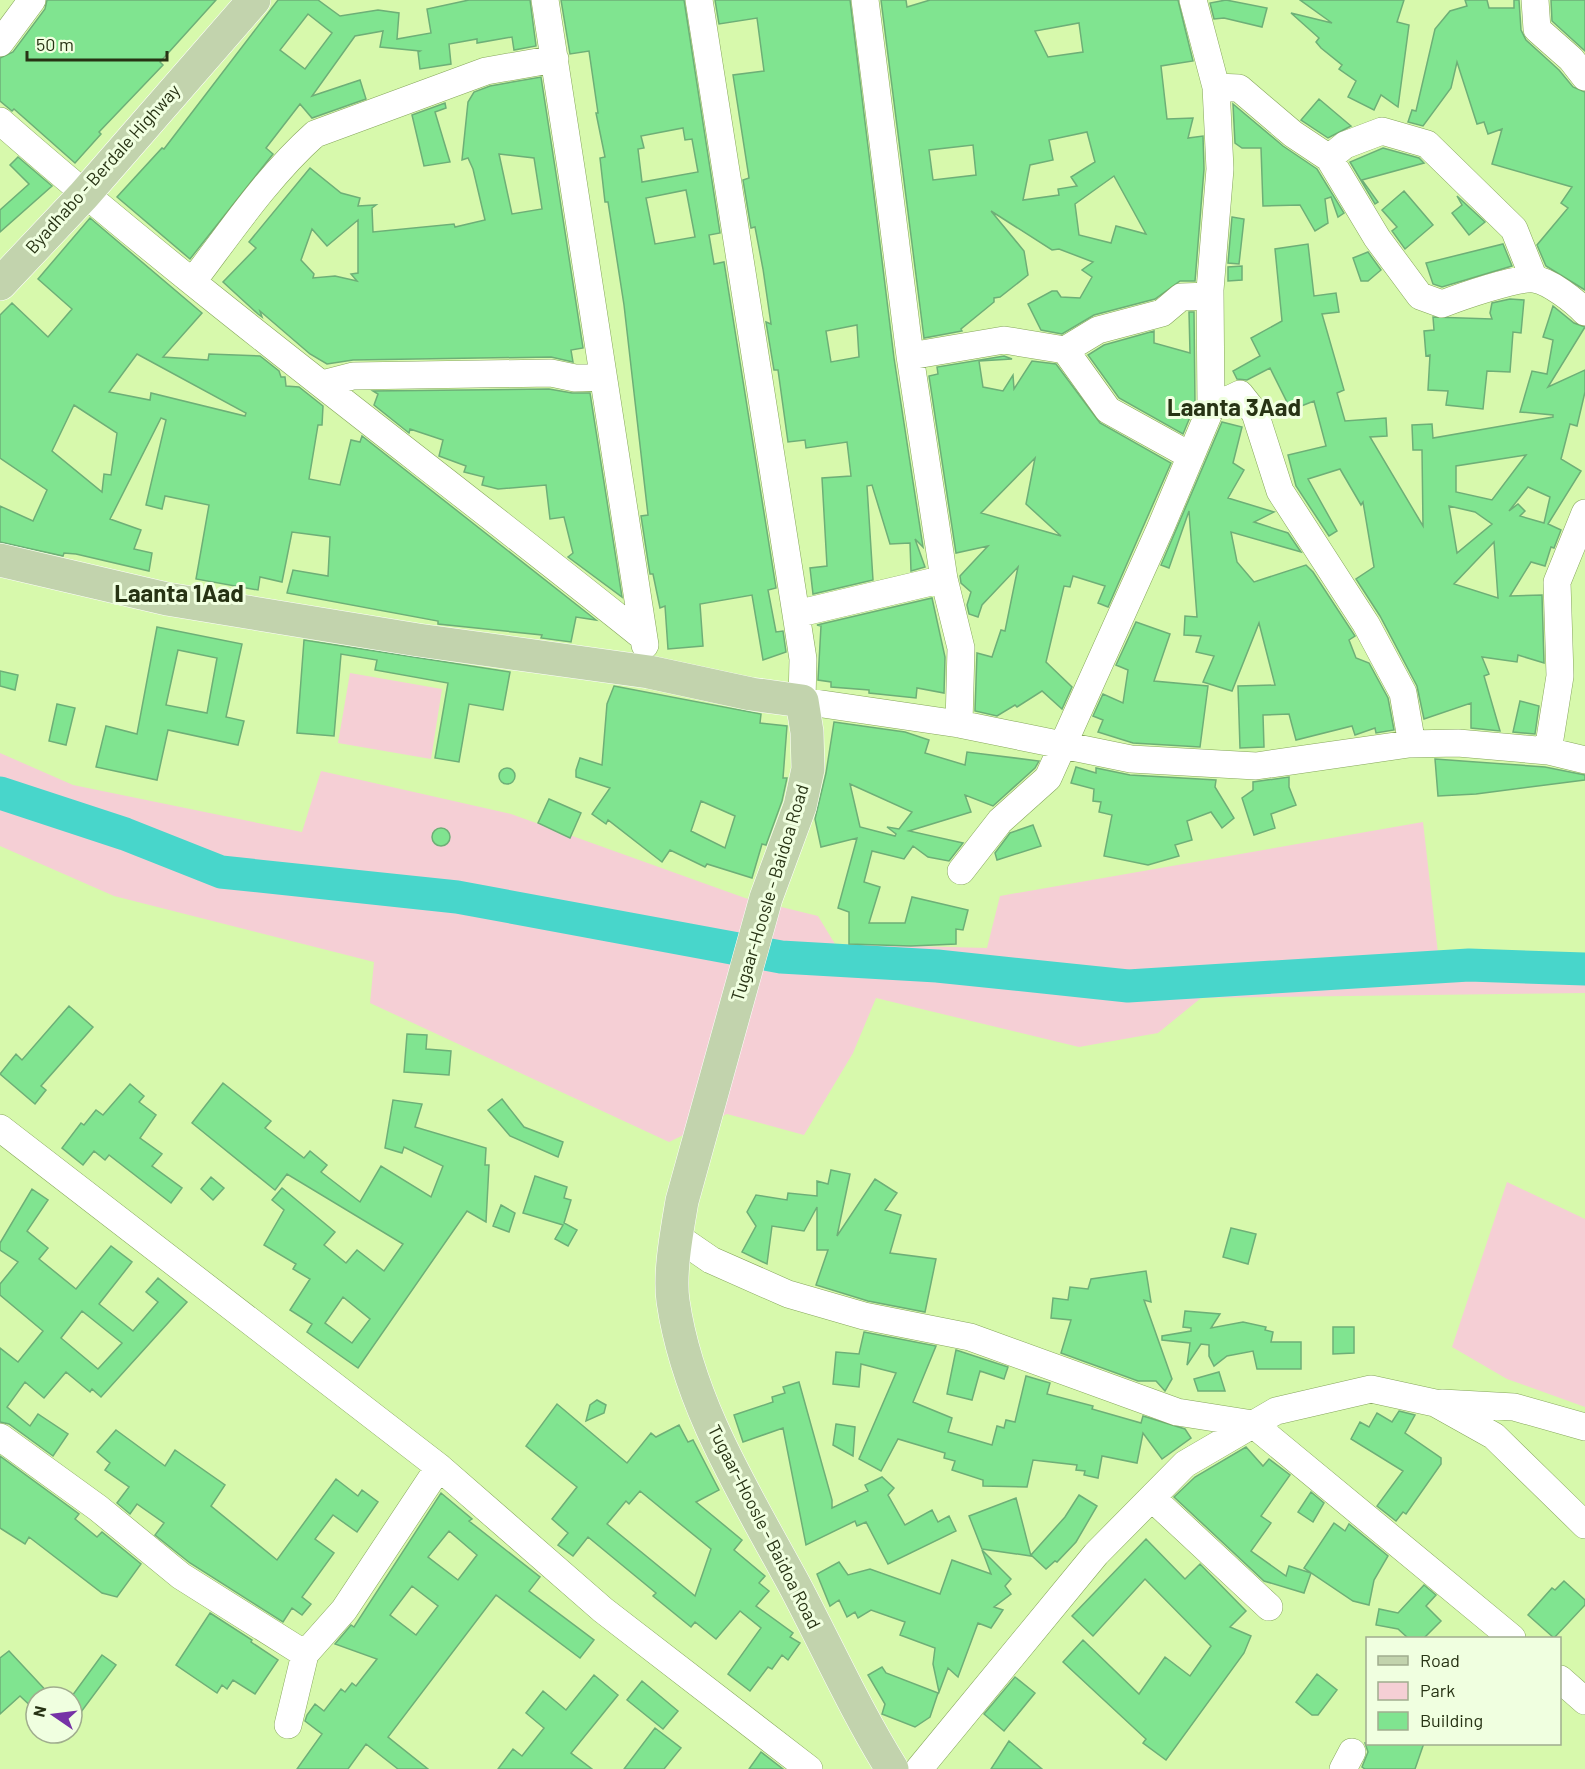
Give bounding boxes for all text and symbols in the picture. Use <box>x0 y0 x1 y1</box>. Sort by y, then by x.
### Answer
scale bar <box>27 24 166 62</box>
text: 50 m <box>36 33 74 55</box>
street label: Byadhabo - Berdale Highway <box>20 79 184 258</box>
district label: Laanta 3Aad <box>1167 392 1301 421</box>
district label: Laanta 1Aad <box>114 578 244 607</box>
street label: Tugaar-Hoosle - Baidoa Road <box>725 781 813 1004</box>
street label: Tugaar-Hoosle - Baidoa Road <box>704 1421 826 1632</box>
legend <box>1366 1637 1561 1745</box>
text: Road <box>1420 1649 1460 1671</box>
text: Park <box>1420 1679 1455 1701</box>
north arrow <box>24 1685 84 1745</box>
text: N <box>28 1704 49 1719</box>
text: Building <box>1420 1709 1483 1731</box>

